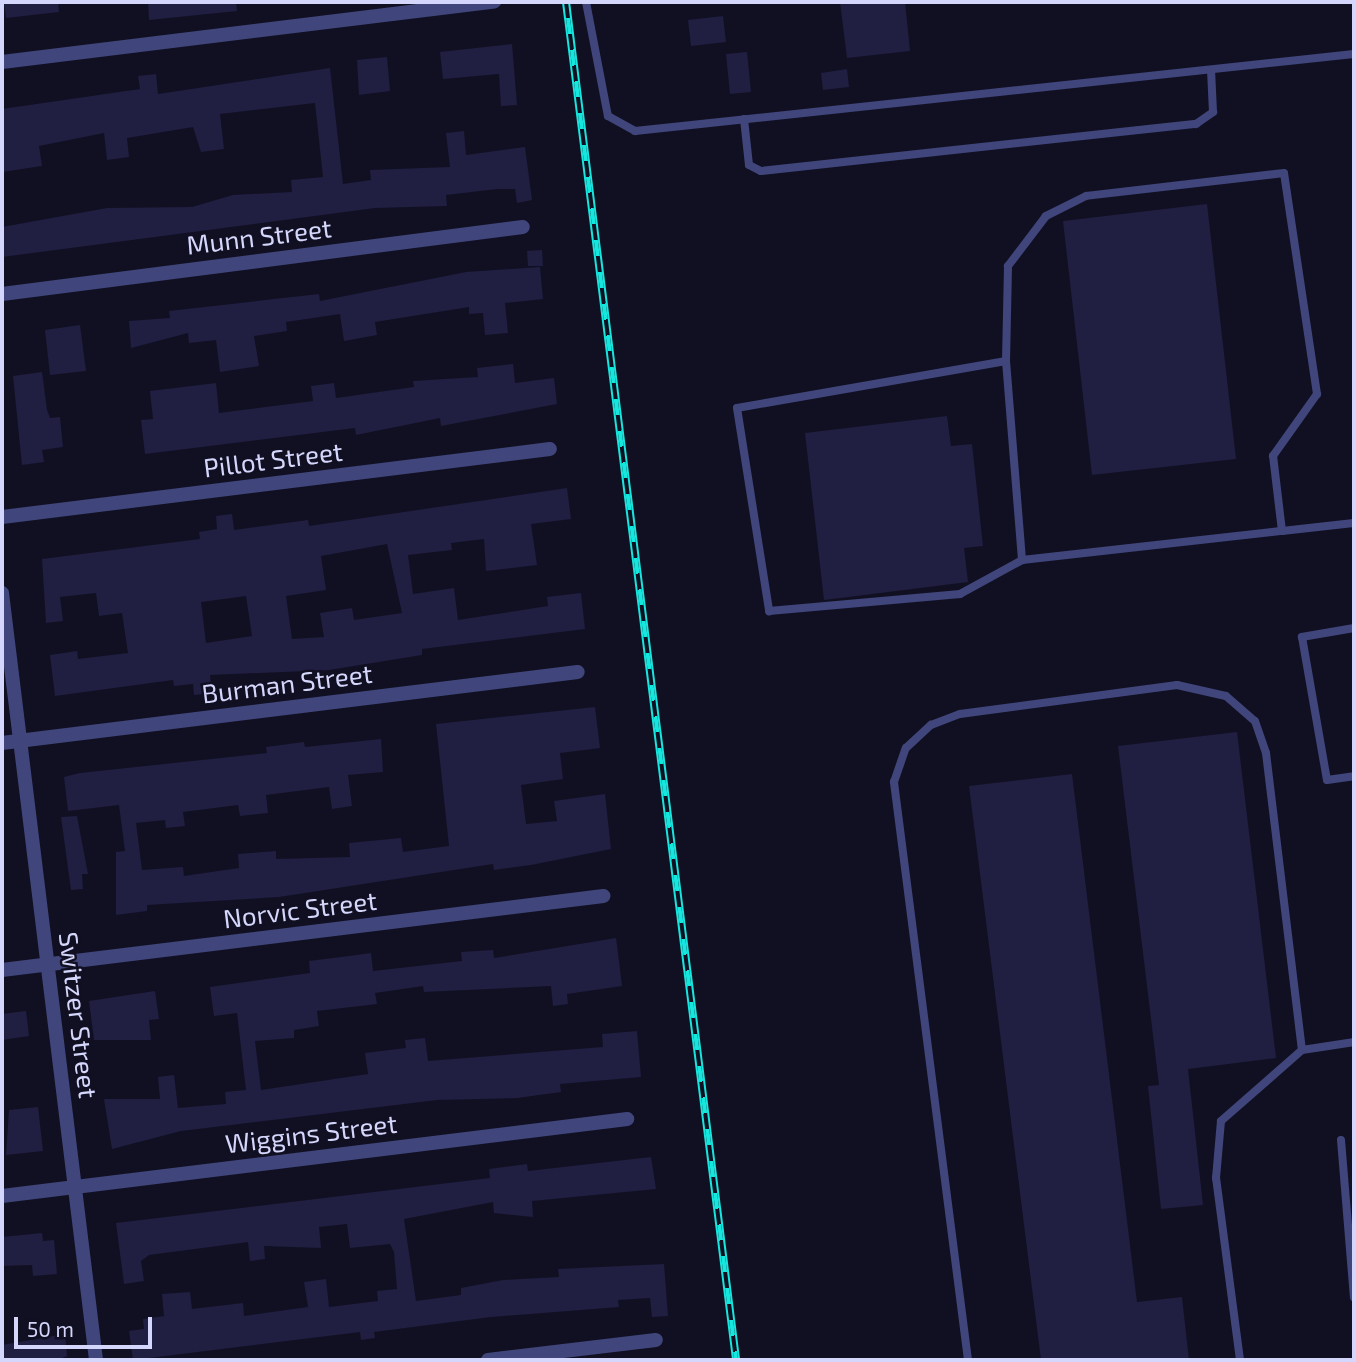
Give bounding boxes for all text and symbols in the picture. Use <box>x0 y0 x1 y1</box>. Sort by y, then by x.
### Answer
street label: Munn Street <box>185 212 333 260</box>
street label: Pillot Street <box>202 435 344 483</box>
street label: Burman Street <box>200 657 374 709</box>
street label: Norvic Street <box>221 884 379 934</box>
street label: Switzer Street <box>53 930 105 1100</box>
street label: Wiggins Street <box>223 1107 399 1159</box>
scale bar <box>18 1302 156 1346</box>
text: 50 m <box>27 1316 74 1341</box>

